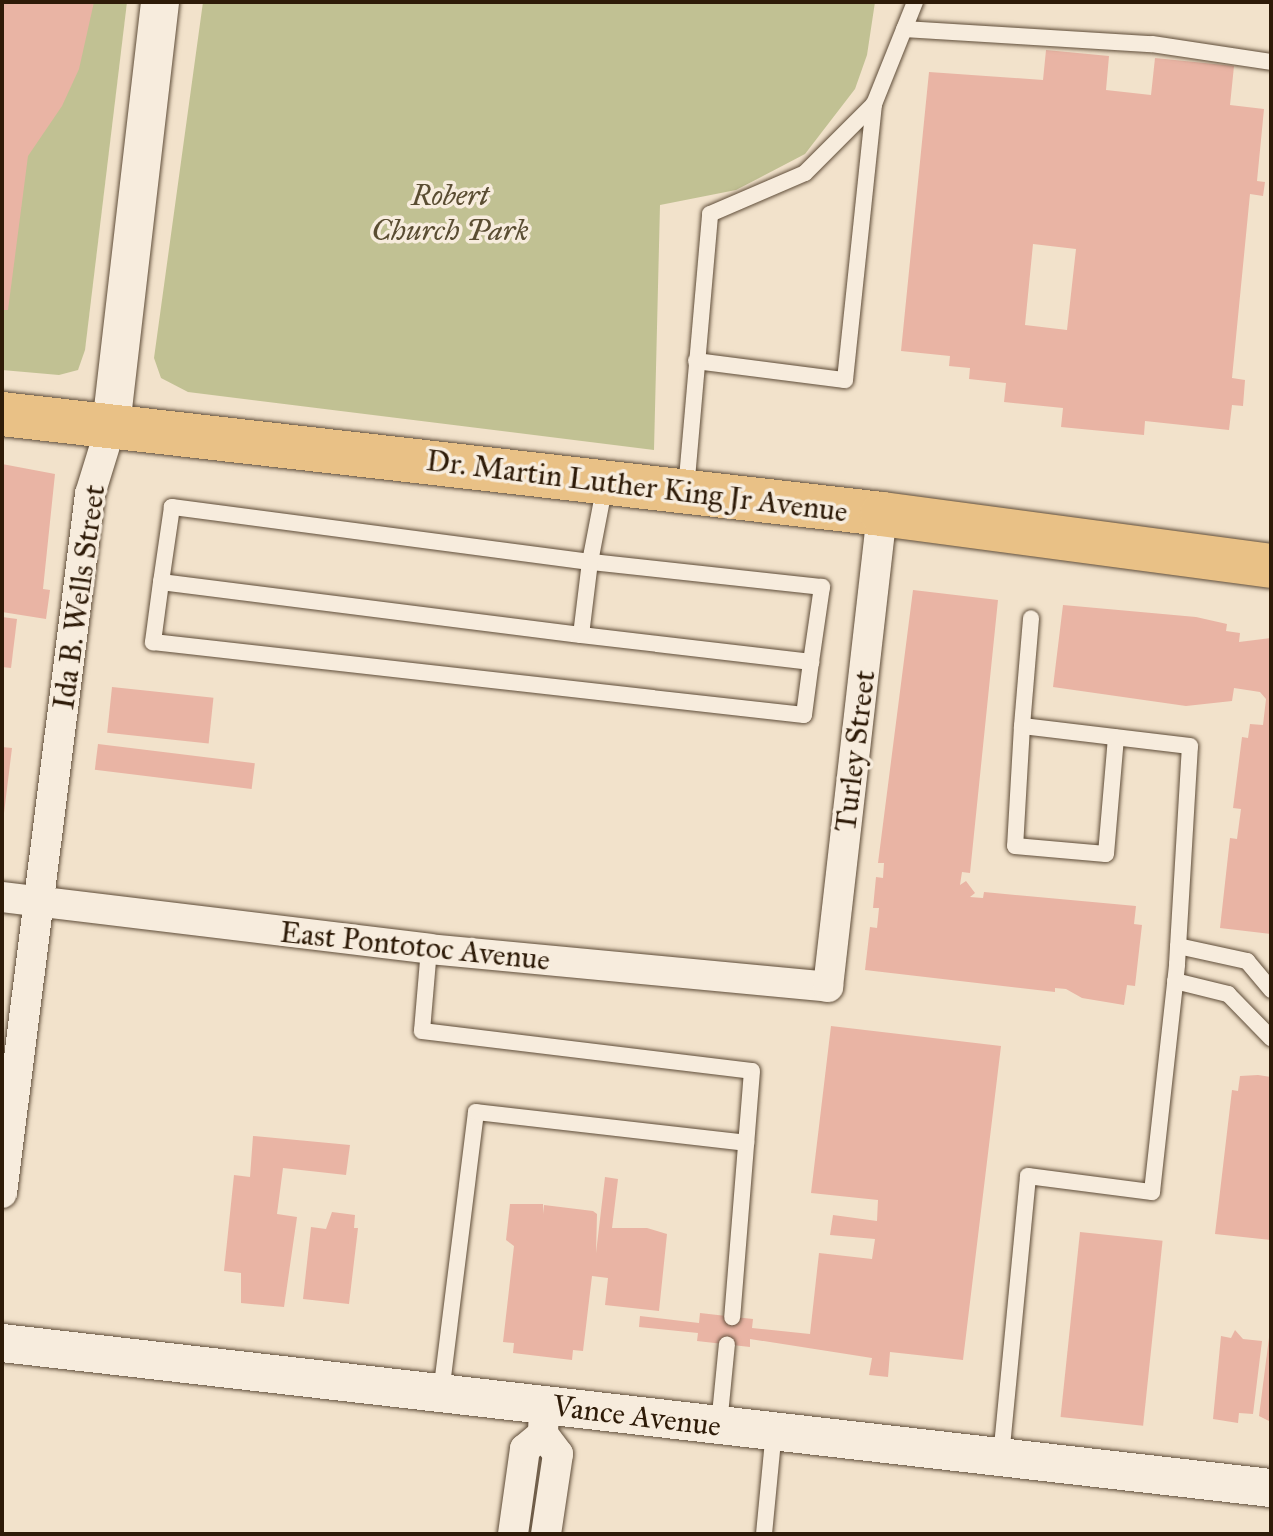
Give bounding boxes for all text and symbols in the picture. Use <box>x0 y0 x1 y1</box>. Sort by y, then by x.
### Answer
park label: Robert Church Park <box>371 177 529 248</box>
street label: Dr. Martin Luther King Jr Avenue <box>424 442 850 530</box>
street label: Ida B. Wells Street <box>45 482 113 712</box>
street label: Turley Street <box>827 668 883 834</box>
street label: East Pontotoc Avenue <box>278 914 552 978</box>
street label: Vance Avenue <box>551 1388 723 1444</box>

